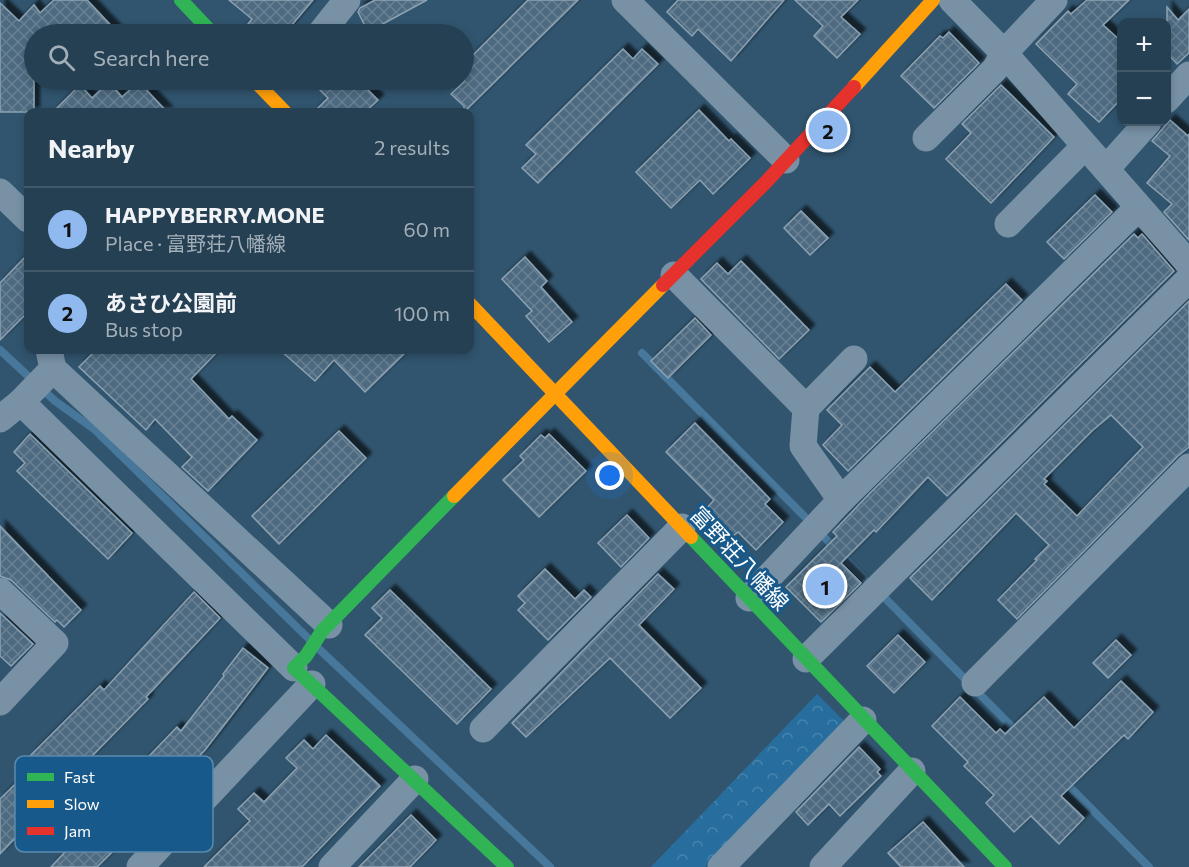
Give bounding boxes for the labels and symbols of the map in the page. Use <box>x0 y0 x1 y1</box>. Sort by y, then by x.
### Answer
pin: 2 <box>808 108 848 152</box>
your location <box>595 461 624 490</box>
street label: 富野荘八幡線 <box>685 501 795 615</box>
pin: 1 <box>806 564 844 608</box>
legend <box>15 756 213 852</box>
text: Fast <box>64 767 95 786</box>
text: Slow <box>64 794 100 813</box>
text: Jam <box>64 821 91 840</box>

